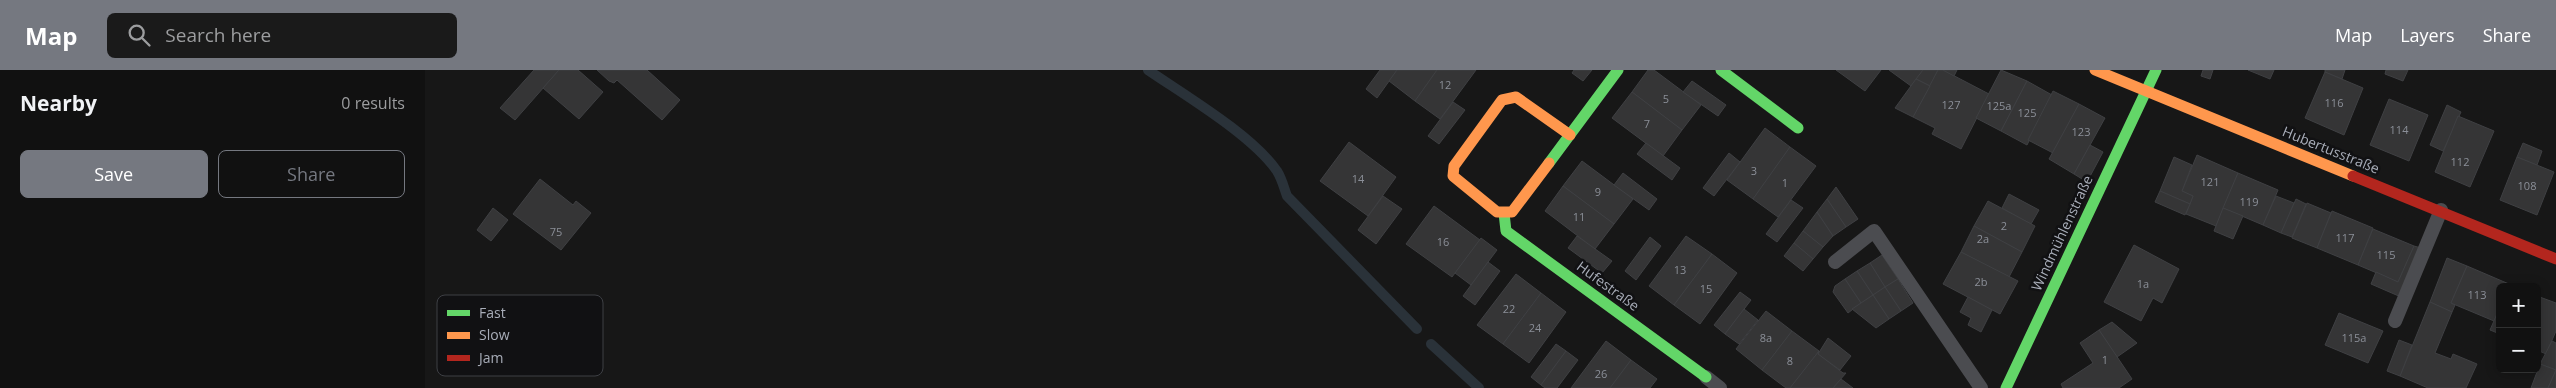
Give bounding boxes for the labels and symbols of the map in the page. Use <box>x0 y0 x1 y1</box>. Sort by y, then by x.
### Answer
house number: 12 <box>1439 77 1451 92</box>
house number: 5 <box>1663 91 1669 106</box>
house number: 116 <box>2325 95 2343 110</box>
house number: 127 <box>1942 97 1960 112</box>
house number: 125a <box>1987 98 2011 113</box>
house number: 125 <box>2018 105 2036 120</box>
house number: 7 <box>1644 116 1650 131</box>
street label: Hubertusstraße <box>2280 121 2383 178</box>
house number: 114 <box>2390 122 2409 137</box>
house number: 123 <box>2072 124 2090 139</box>
house number: 112 <box>2451 154 2469 169</box>
house number: 3 <box>1751 163 1757 178</box>
house number: 14 <box>1352 171 1365 186</box>
street label: Windmühlenstraße <box>2026 172 2097 294</box>
house number: 121 <box>2201 174 2219 189</box>
house number: 1 <box>1782 175 1788 190</box>
house number: 108 <box>2518 178 2536 193</box>
house number: 9 <box>1595 184 1601 199</box>
house number: 119 <box>2240 194 2258 209</box>
house number: 11 <box>1573 209 1585 224</box>
house number: 2 <box>2001 218 2007 233</box>
house number: 75 <box>550 224 562 239</box>
house number: 117 <box>2336 230 2354 245</box>
house number: 2a <box>1977 231 1989 246</box>
house number: 16 <box>1437 234 1449 249</box>
house number: 115 <box>2377 247 2395 262</box>
street label: Hufestraße <box>1573 256 1644 315</box>
house number: 13 <box>1674 262 1686 277</box>
house number: 2b <box>1974 274 1988 289</box>
house number: 1a <box>2137 276 2149 291</box>
house number: 15 <box>1700 281 1712 296</box>
house number: 113 <box>2468 287 2486 302</box>
legend <box>437 295 603 376</box>
house number: 22 <box>1503 301 1515 316</box>
text: Fast <box>479 303 506 322</box>
house number: 24 <box>1529 320 1542 335</box>
text: Slow <box>479 325 510 344</box>
house number: 8a <box>1760 330 1772 345</box>
house number: 115a <box>2342 330 2366 345</box>
text: Jam <box>477 348 504 367</box>
house number: 1 <box>2102 352 2108 367</box>
house number: 8 <box>1787 353 1793 368</box>
house number: 26 <box>1595 366 1607 381</box>

